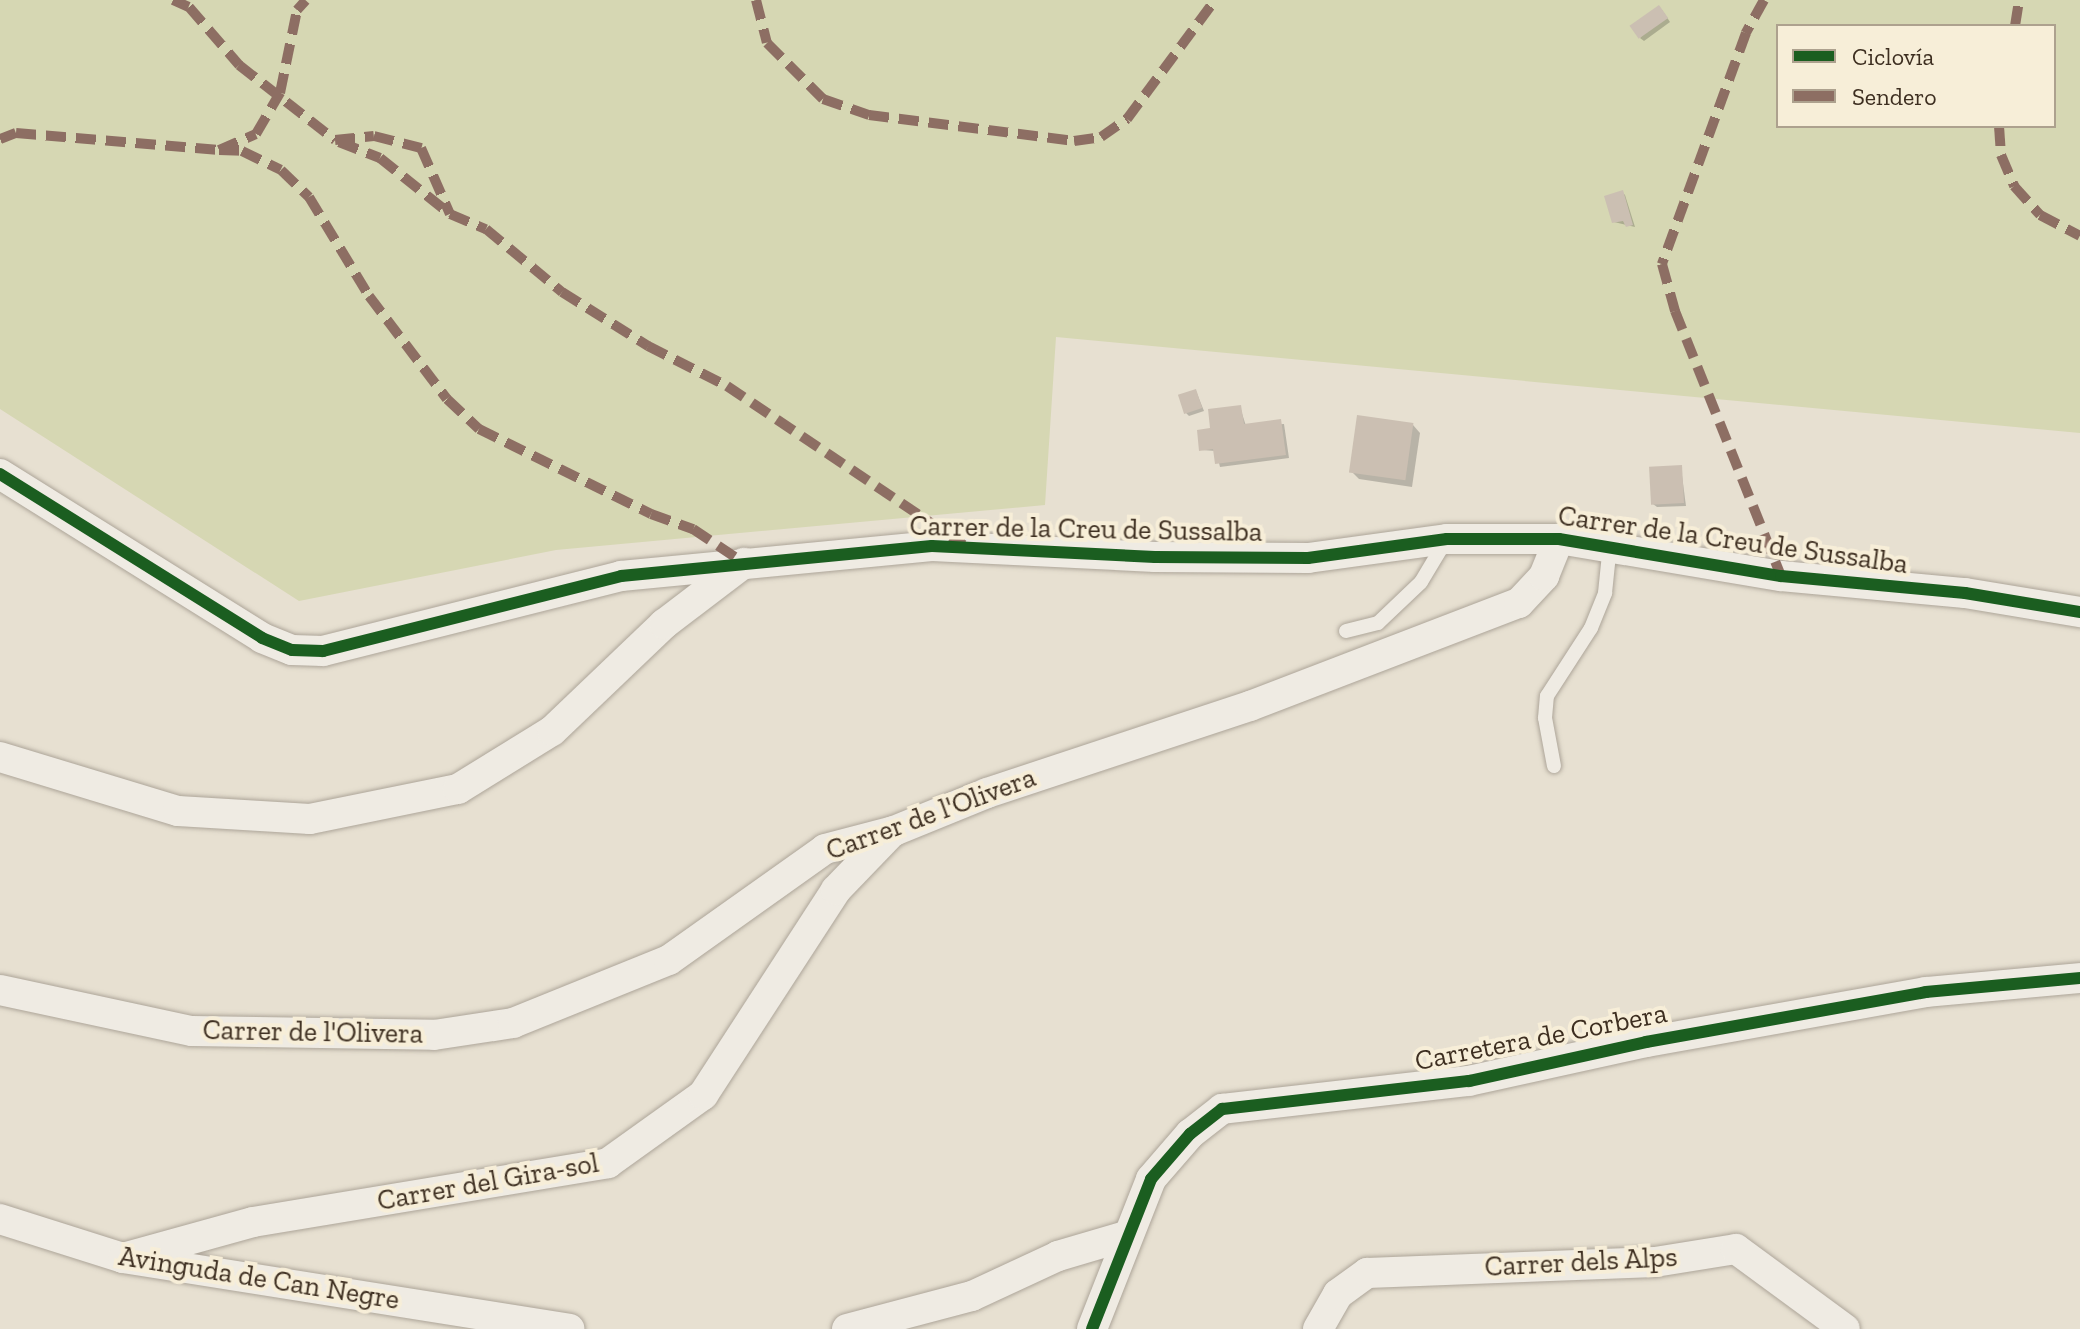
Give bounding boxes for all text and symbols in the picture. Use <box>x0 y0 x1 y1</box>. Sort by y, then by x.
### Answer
legend <box>1776 24 2056 128</box>
text: Ciclovía <box>1852 42 1934 71</box>
text: Sendero <box>1852 82 1937 111</box>
street label: Carrer de la Creu de Sussalba <box>1556 499 1910 581</box>
street label: Carrer de la Creu de Sussalba <box>909 509 1263 549</box>
street label: Carrer de l'Olivera <box>821 760 1041 868</box>
street label: Carretera de Corbera <box>1412 996 1670 1078</box>
street label: Carrer de l'Olivera <box>202 1013 424 1051</box>
street label: Carrer del Gira-sol <box>374 1146 602 1218</box>
street label: Avinguda de Can Negre <box>116 1239 402 1317</box>
street label: Carrer dels Alps <box>1483 1240 1679 1284</box>

